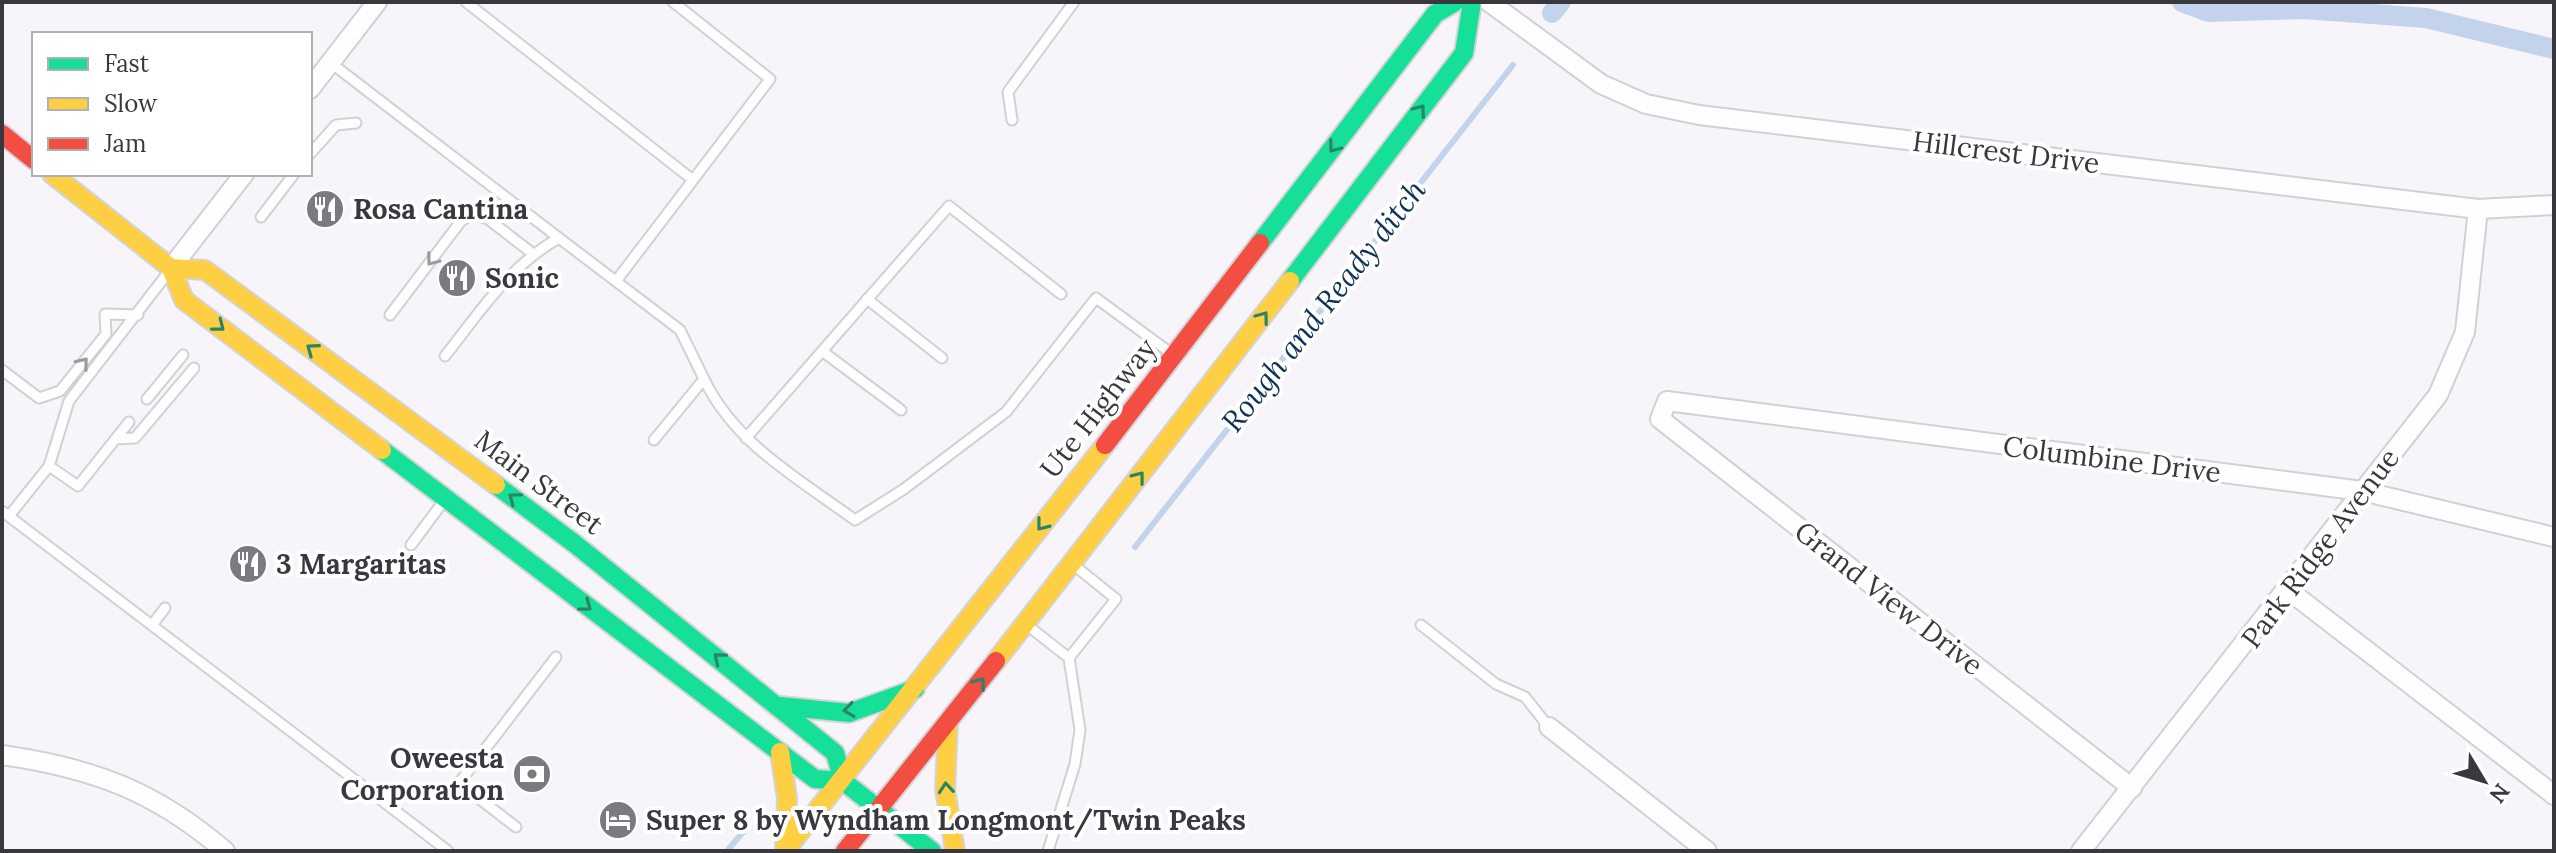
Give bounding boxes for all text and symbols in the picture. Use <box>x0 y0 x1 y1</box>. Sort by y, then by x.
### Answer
legend <box>32 32 312 176</box>
text: Fast <box>104 48 150 79</box>
text: Slow <box>104 88 158 119</box>
one-way arrow <box>1411 104 1425 119</box>
street label: Hillcrest Drive <box>1911 123 2101 181</box>
text: Jam <box>103 128 146 159</box>
one-way arrow <box>1329 138 1343 153</box>
water label: Rough and Ready ditch <box>1213 172 1434 439</box>
restaurant icon: Rosa Cantina <box>304 188 346 230</box>
place label: Rosa Cantina <box>353 191 528 227</box>
one-way arrow <box>427 251 441 266</box>
restaurant icon: Sonic <box>436 257 478 299</box>
place label: Sonic <box>485 260 560 296</box>
one-way arrow <box>1253 311 1267 326</box>
one-way arrow <box>210 317 225 331</box>
street label: Ute Highway <box>1032 331 1164 485</box>
one-way arrow <box>306 344 321 358</box>
one-way arrow <box>73 357 87 372</box>
street label: Main Street <box>468 422 611 542</box>
street label: Columbine Drive <box>2001 428 2223 490</box>
street label: Park Ridge Avenue <box>2233 441 2407 655</box>
one-way arrow <box>1130 472 1144 486</box>
one-way arrow <box>508 494 523 508</box>
street label: Grand View Drive <box>1788 513 1990 683</box>
one-way arrow <box>1038 516 1052 531</box>
restaurant icon: 3 Margaritas <box>227 543 269 585</box>
place label: 3 Margaritas <box>276 546 446 582</box>
one-way arrow <box>577 597 592 611</box>
one-way arrow <box>714 653 728 668</box>
one-way arrow <box>970 677 984 692</box>
one-way arrow <box>842 701 856 718</box>
place label: Oweesta Corporation <box>340 740 504 808</box>
north arrow <box>2444 741 2524 821</box>
bank icon: Oweesta Corporation <box>511 753 553 795</box>
text: N <box>2483 778 2516 809</box>
one-way arrow <box>938 781 955 794</box>
hotel icon: Super 8 by Wyndham Longmont/Twin Peaks <box>597 799 639 841</box>
place label: Super 8 by Wyndham Longmont/Twin Peaks <box>646 802 1246 838</box>

